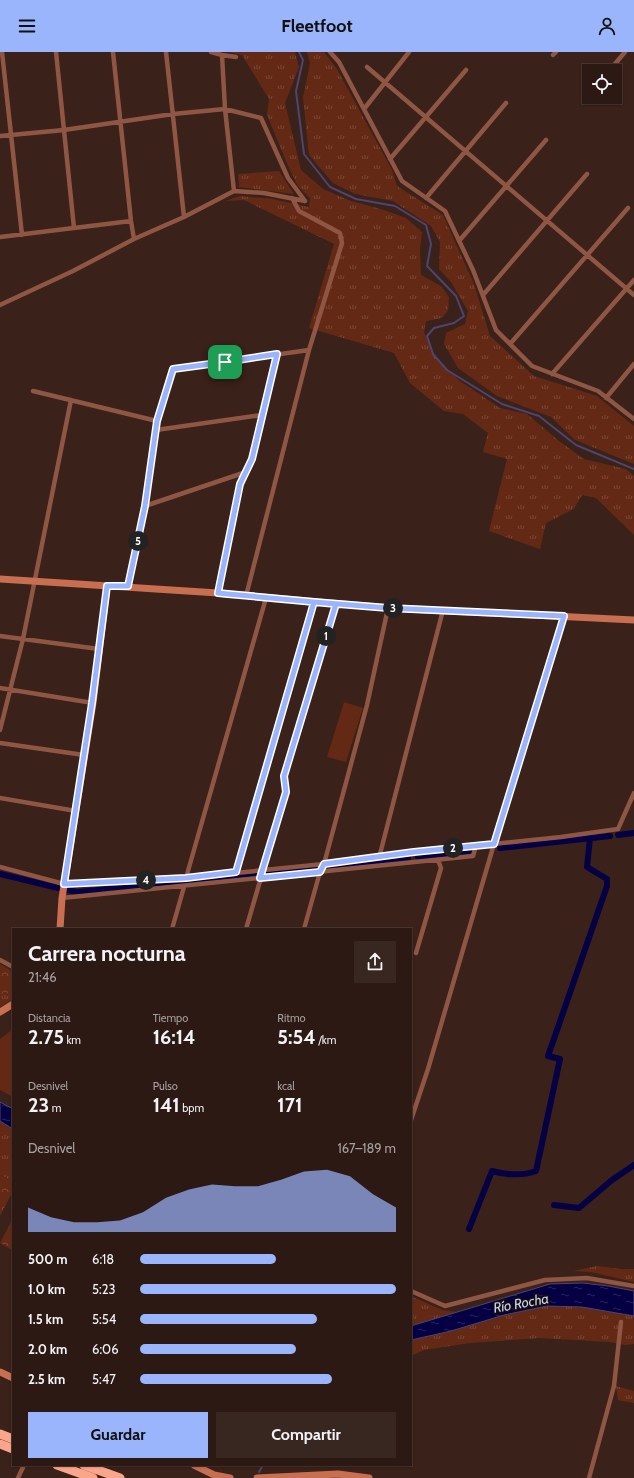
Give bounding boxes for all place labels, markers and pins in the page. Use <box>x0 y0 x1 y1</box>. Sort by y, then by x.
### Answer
pin <box>208 345 242 379</box>
pin: 5 <box>128 531 148 551</box>
pin: 3 <box>383 598 403 618</box>
pin: 1 <box>316 626 336 646</box>
pin: 2 <box>443 838 463 858</box>
pin: 4 <box>136 870 156 890</box>

